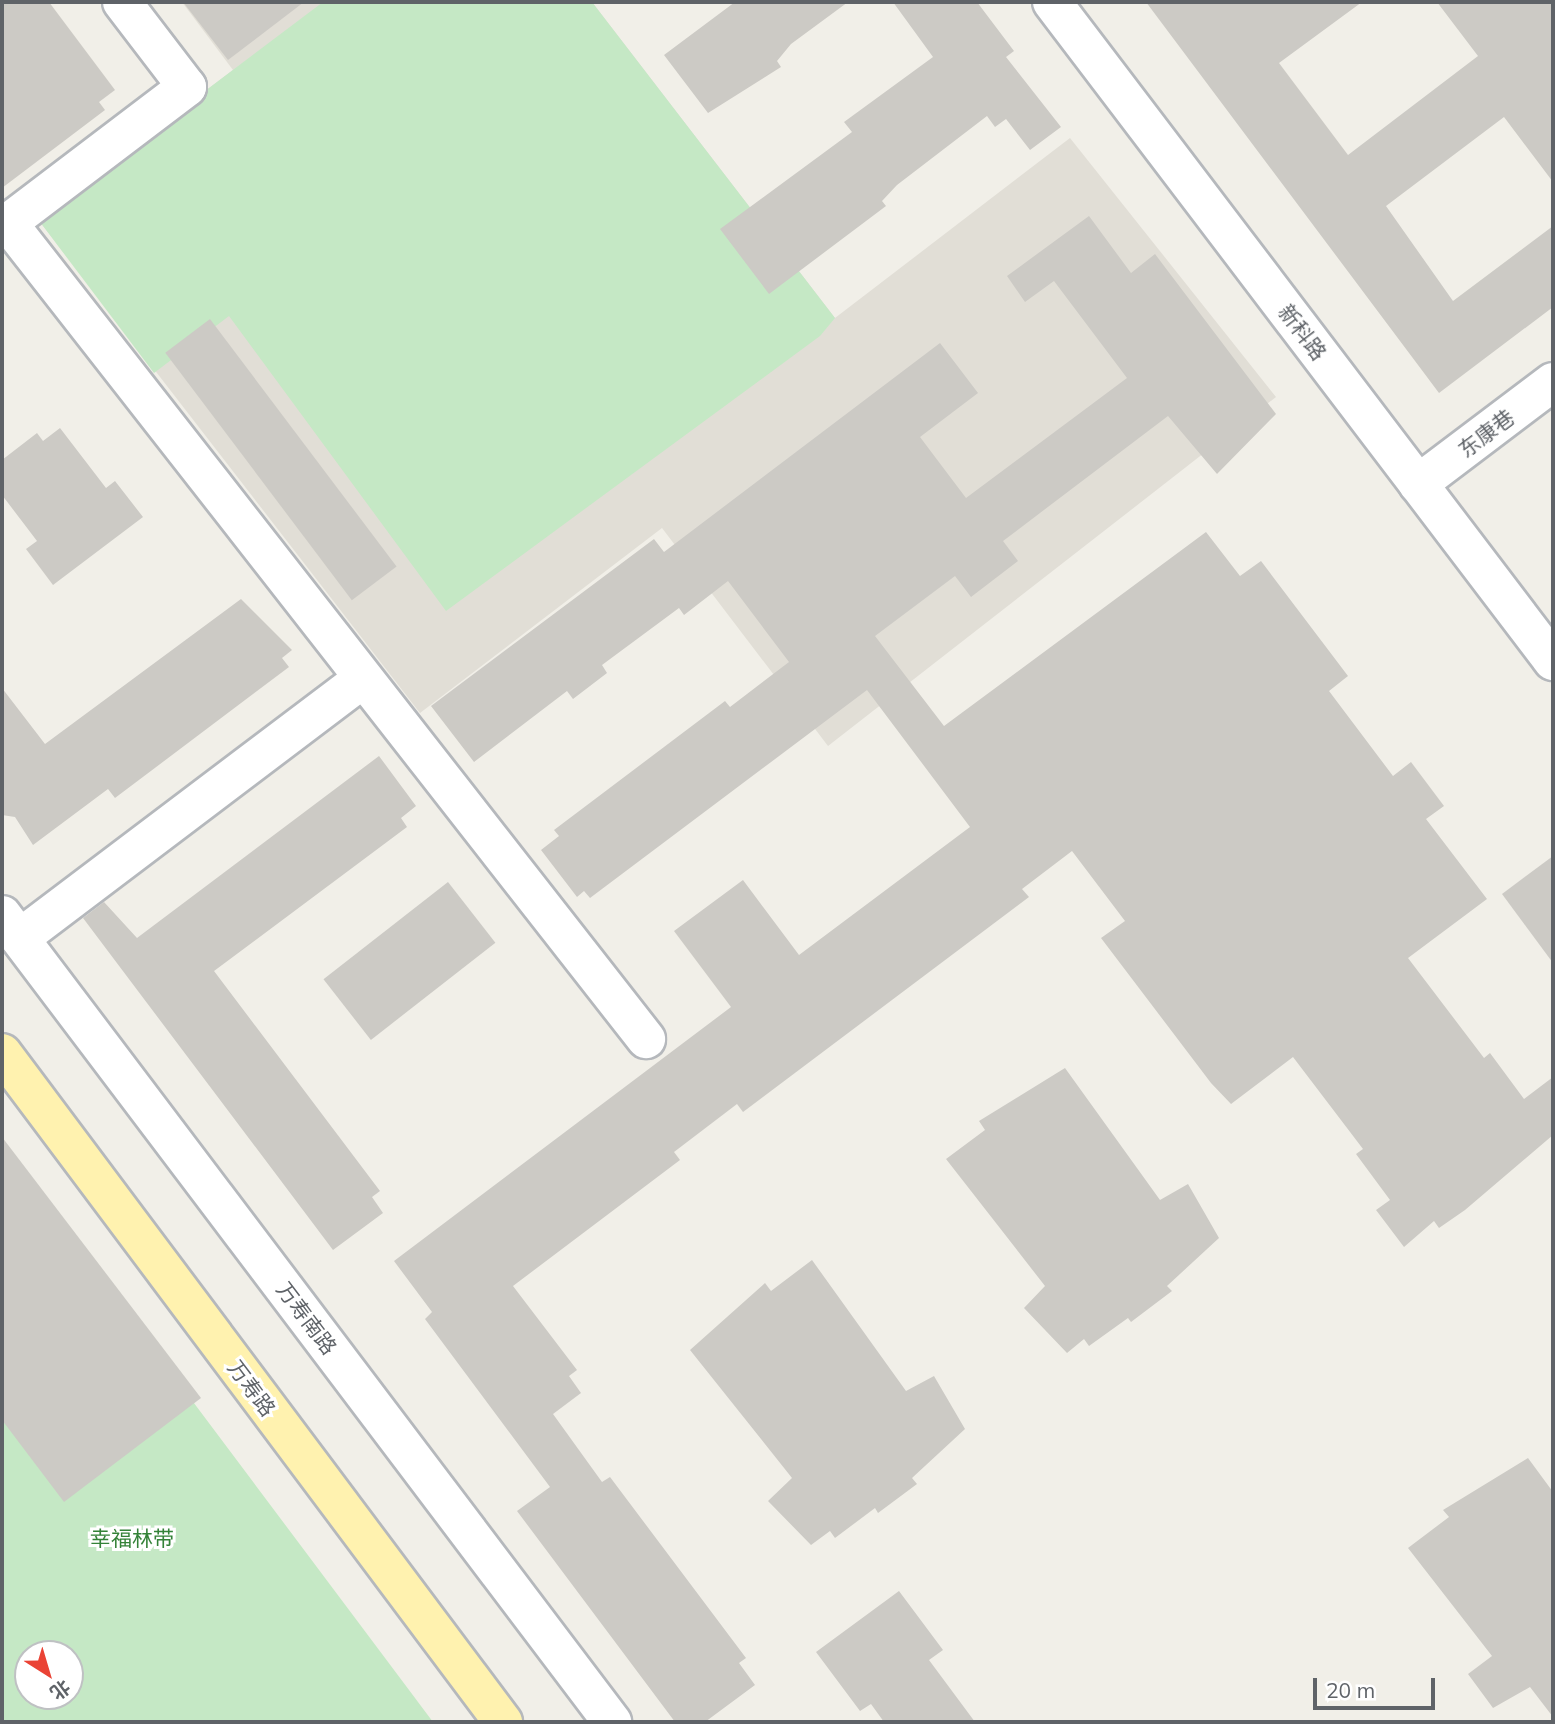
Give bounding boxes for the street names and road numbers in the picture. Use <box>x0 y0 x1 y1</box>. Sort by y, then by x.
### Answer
street label: 新科路 <box>1274 299 1332 365</box>
street label: 东康巷 <box>1453 404 1519 462</box>
street label: 万寿南路 <box>272 1277 342 1359</box>
street label: 万寿路 <box>223 1355 281 1421</box>

